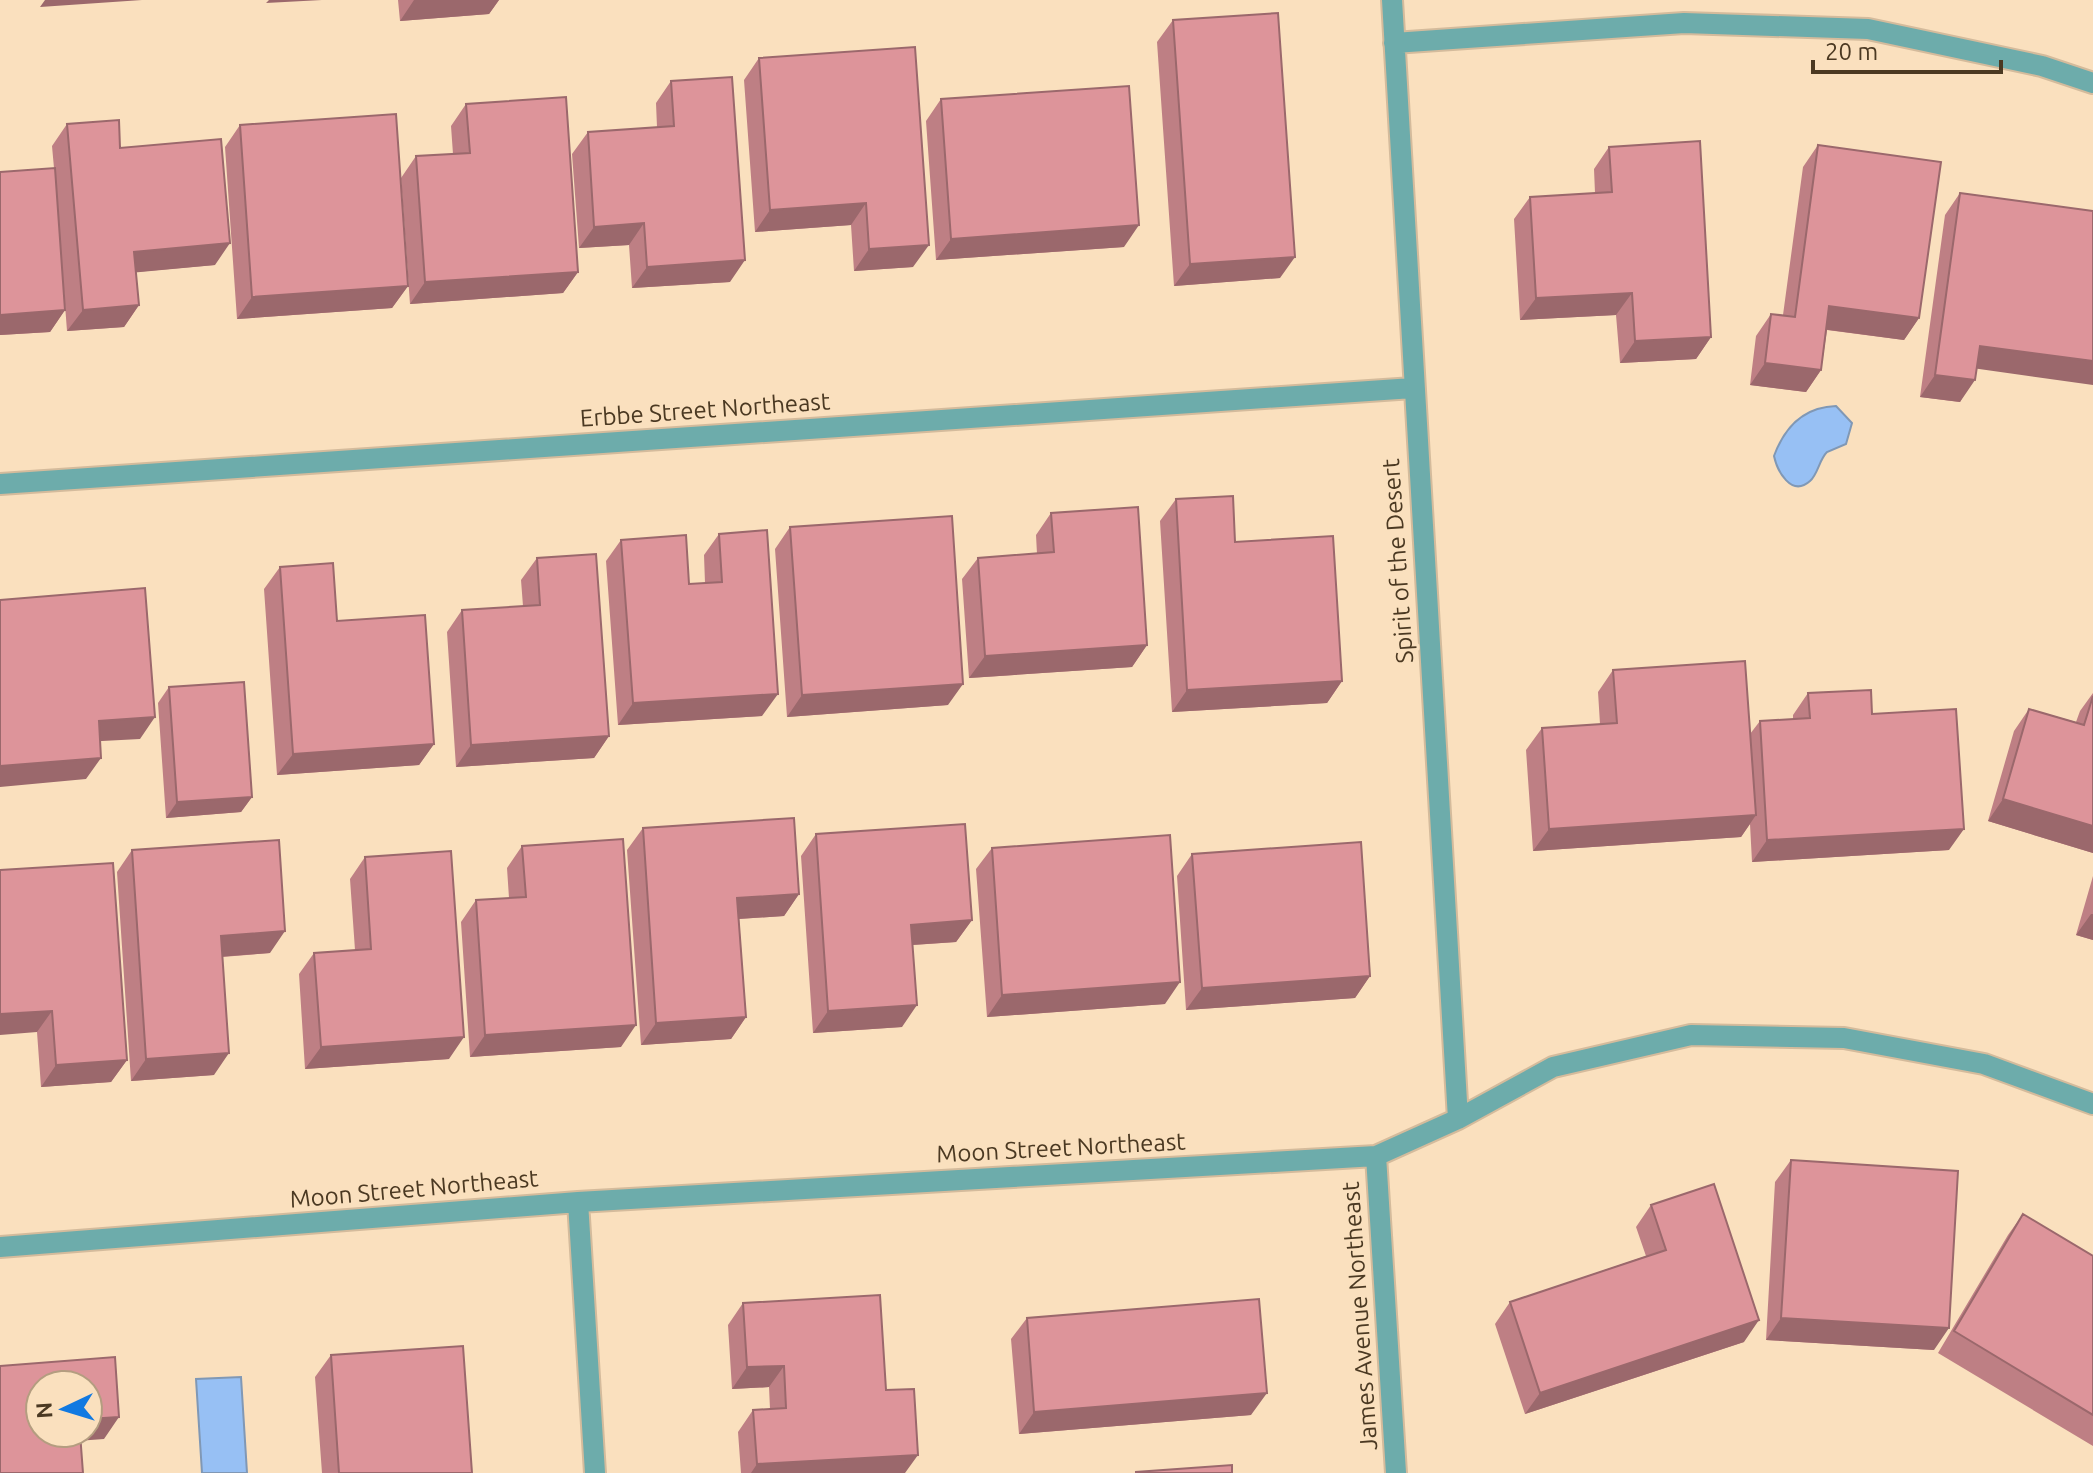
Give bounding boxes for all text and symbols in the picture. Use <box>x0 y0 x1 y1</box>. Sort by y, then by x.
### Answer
scale bar <box>1813 24 2001 74</box>
text: 20 m <box>1825 38 1878 65</box>
street label: Erbbe Street Northeast <box>579 387 832 432</box>
street label: Spirit of the Desert <box>1377 457 1418 664</box>
street label: Moon Street Northeast <box>936 1127 1187 1168</box>
street label: Moon Street Northeast <box>289 1164 540 1213</box>
street label: James Avenue Northeast <box>1337 1180 1382 1451</box>
north arrow <box>24 1369 104 1449</box>
text: N <box>31 1401 57 1419</box>

